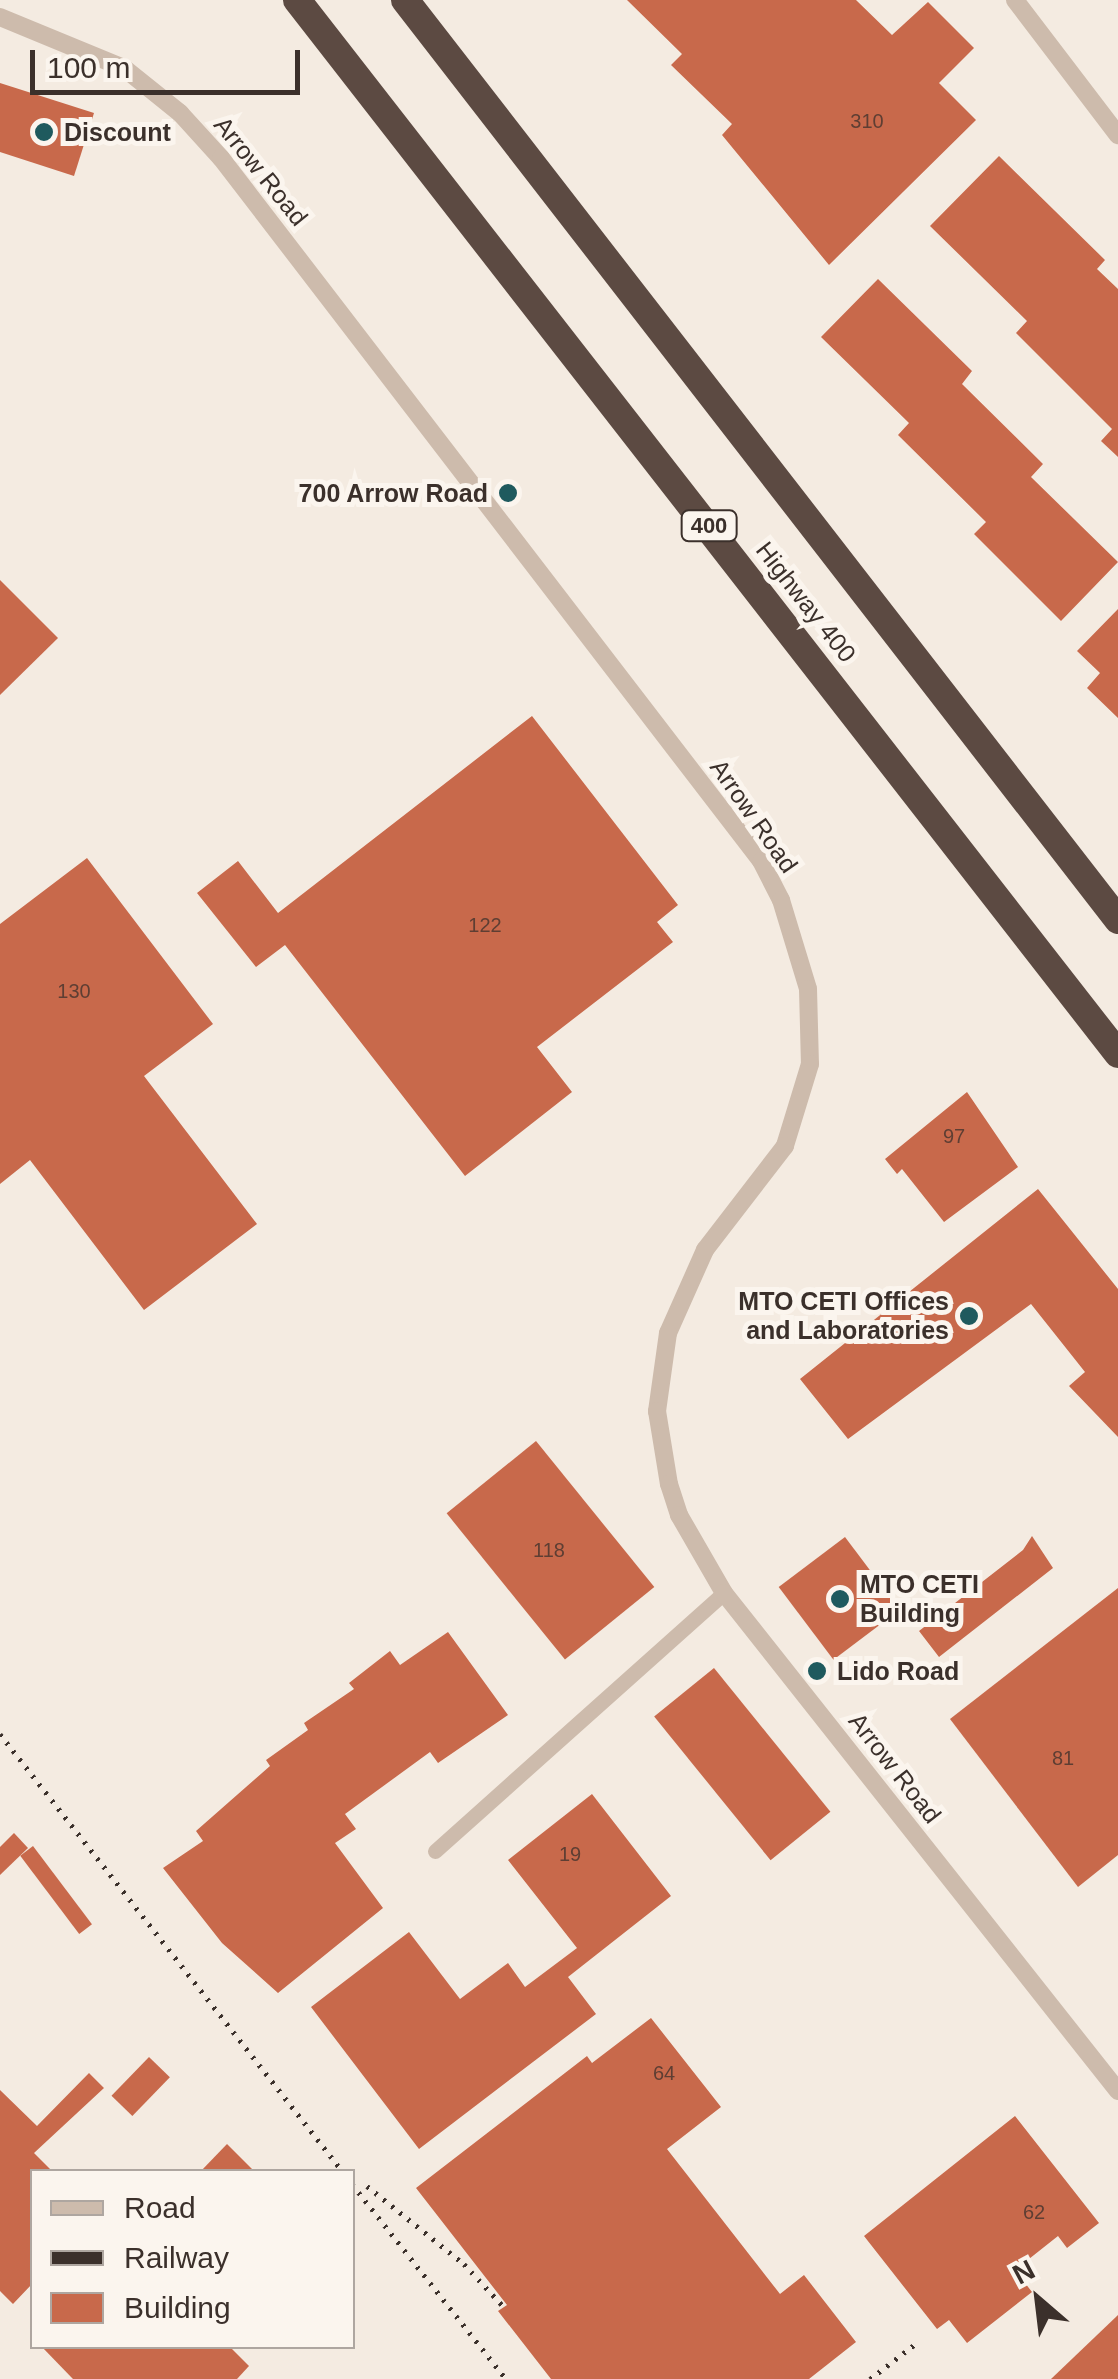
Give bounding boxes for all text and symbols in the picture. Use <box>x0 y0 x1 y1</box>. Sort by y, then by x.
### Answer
scale bar <box>35 30 305 92</box>
text: 100 m <box>47 51 130 84</box>
house number: 310 <box>850 109 884 133</box>
street label: Arrow Road <box>208 110 314 232</box>
place label: Discount <box>64 117 171 147</box>
marker: Discount <box>33 121 55 143</box>
place label: 700 Arrow Road <box>298 478 488 508</box>
marker: 700 Arrow Road <box>497 482 519 504</box>
road number: 400 <box>679 509 739 543</box>
street label: Highway 400 <box>750 536 862 668</box>
street label: Arrow Road <box>704 753 804 879</box>
house number: 122 <box>468 913 502 937</box>
house number: 130 <box>57 979 91 1003</box>
house number: 97 <box>943 1124 965 1148</box>
place label: MTO CETI Offices and Laboratories <box>738 1287 949 1346</box>
marker: MTO CETI Offices and Laboratories <box>958 1305 980 1327</box>
house number: 118 <box>533 1538 565 1562</box>
place label: MTO CETI Building <box>860 1570 979 1629</box>
marker: MTO CETI Building <box>829 1588 851 1610</box>
place label: Lido Road <box>837 1656 959 1686</box>
marker: Lido Road <box>806 1660 828 1682</box>
street label: Arrow Road <box>843 1707 947 1829</box>
house number: 81 <box>1052 1746 1074 1770</box>
house number: 19 <box>559 1842 581 1866</box>
house number: 64 <box>653 2061 675 2085</box>
legend <box>30 2169 355 2349</box>
text: Road <box>124 2191 196 2224</box>
house number: 62 <box>1023 2200 1045 2224</box>
text: Railway <box>124 2241 229 2274</box>
north arrow <box>988 2249 1088 2349</box>
text: N <box>1007 2254 1040 2291</box>
text: Building <box>124 2291 231 2324</box>

